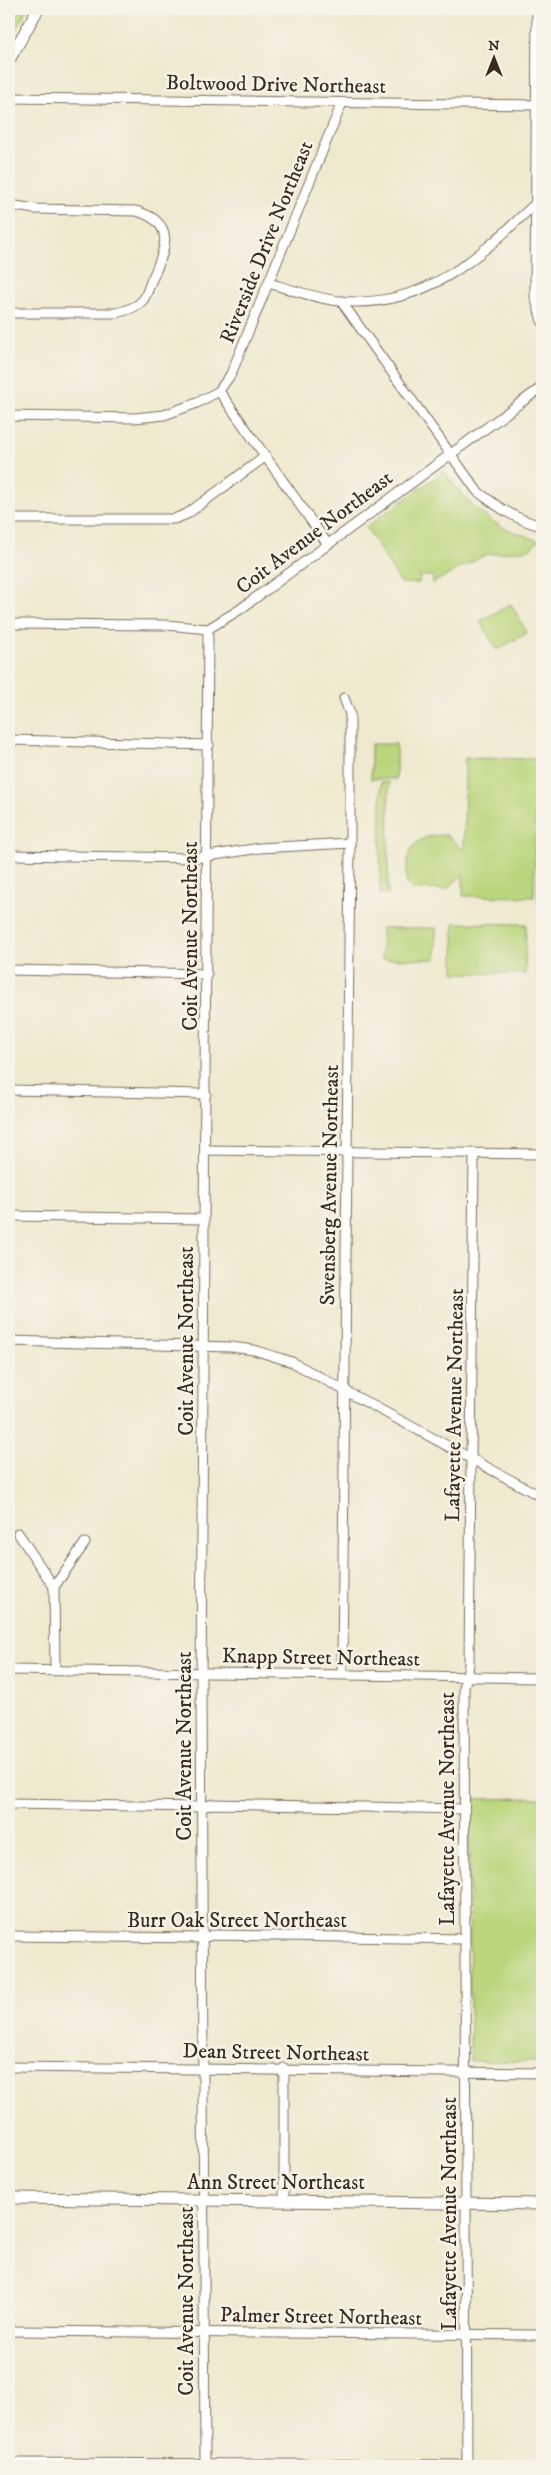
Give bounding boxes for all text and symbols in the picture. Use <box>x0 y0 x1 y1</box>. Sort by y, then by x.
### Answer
north arrow <box>468 32 518 82</box>
text: N <box>488 37 500 55</box>
street label: Boltwood Drive Northeast <box>166 70 387 100</box>
street label: Riverside Drive Northeast <box>214 137 320 347</box>
street label: Coit Avenue Northeast <box>231 465 398 600</box>
street label: Coit Avenue Northeast <box>178 841 204 1031</box>
street label: Swensberg Avenue Northeast <box>315 1064 345 1306</box>
street label: Coit Avenue Northeast <box>174 1246 200 1436</box>
street label: Lafayette Avenue Northeast <box>440 1288 470 1522</box>
street label: Knapp Street Northeast <box>222 1643 421 1673</box>
street label: Coit Avenue Northeast <box>172 1651 198 1841</box>
street label: Lafayette Avenue Northeast <box>435 1692 461 1926</box>
street label: Burr Oak Street Northeast <box>127 1908 347 1934</box>
street label: Dean Street Northeast <box>182 2038 370 2068</box>
street label: Lafayette Avenue Northeast <box>437 2097 463 2331</box>
street label: Ann Street Northeast <box>187 2170 365 2196</box>
street label: Coit Avenue Northeast <box>174 2206 200 2396</box>
street label: Palmer Street Northeast <box>220 2302 423 2332</box>

